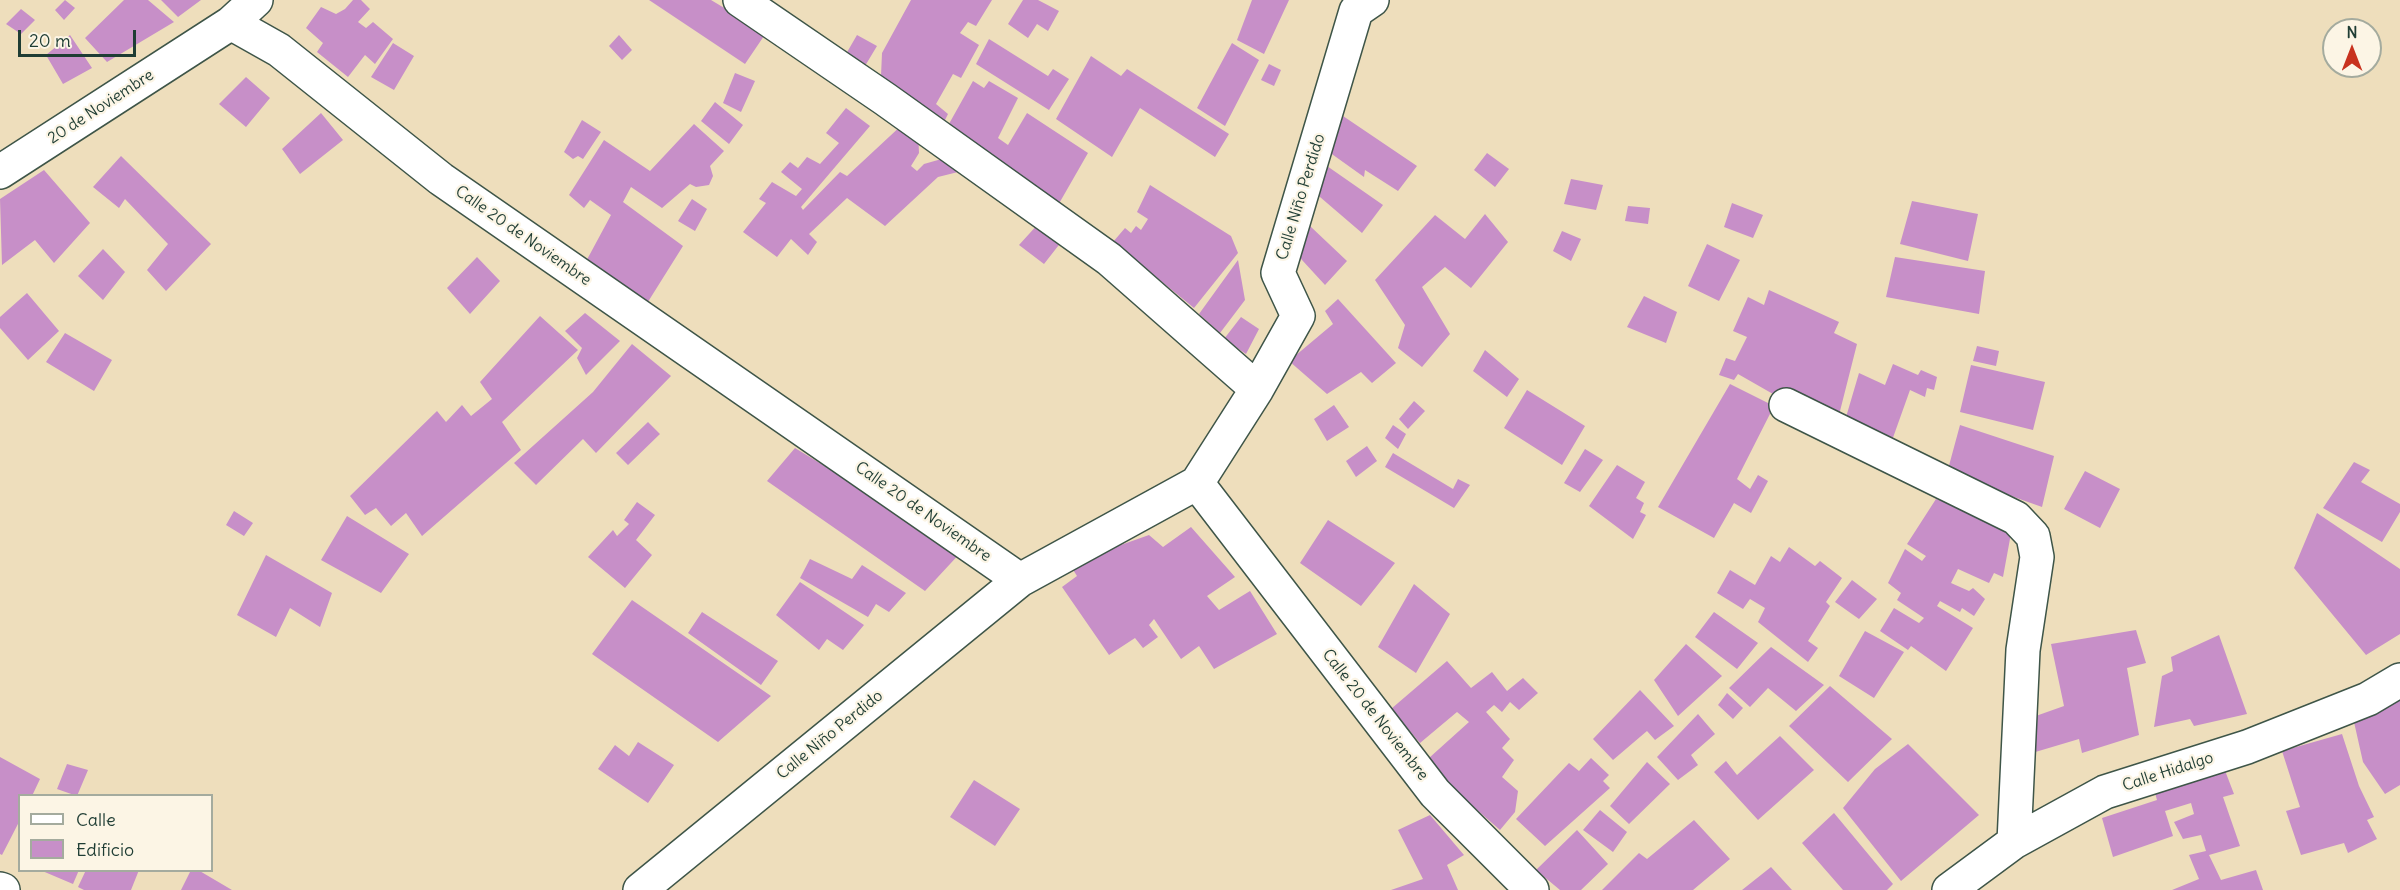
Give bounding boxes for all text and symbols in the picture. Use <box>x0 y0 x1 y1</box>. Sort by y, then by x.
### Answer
scale bar <box>21 18 140 56</box>
north arrow <box>2322 18 2382 78</box>
text: N <box>2346 22 2358 42</box>
text: 20 m <box>29 29 71 52</box>
street label: 20 de Noviembre <box>44 66 158 148</box>
street label: Calle Niño Perdido <box>1273 131 1329 263</box>
street label: Calle 20 de Noviembre <box>451 182 595 290</box>
street label: Calle 20 de Noviembre <box>851 458 995 566</box>
street label: Calle 20 de Noviembre <box>1318 645 1432 785</box>
street label: Calle Niño Perdido <box>773 686 887 784</box>
street label: Calle Hidalgo <box>2120 748 2216 796</box>
legend <box>18 794 213 872</box>
text: Calle <box>76 808 116 831</box>
text: Edificio <box>76 838 134 861</box>

